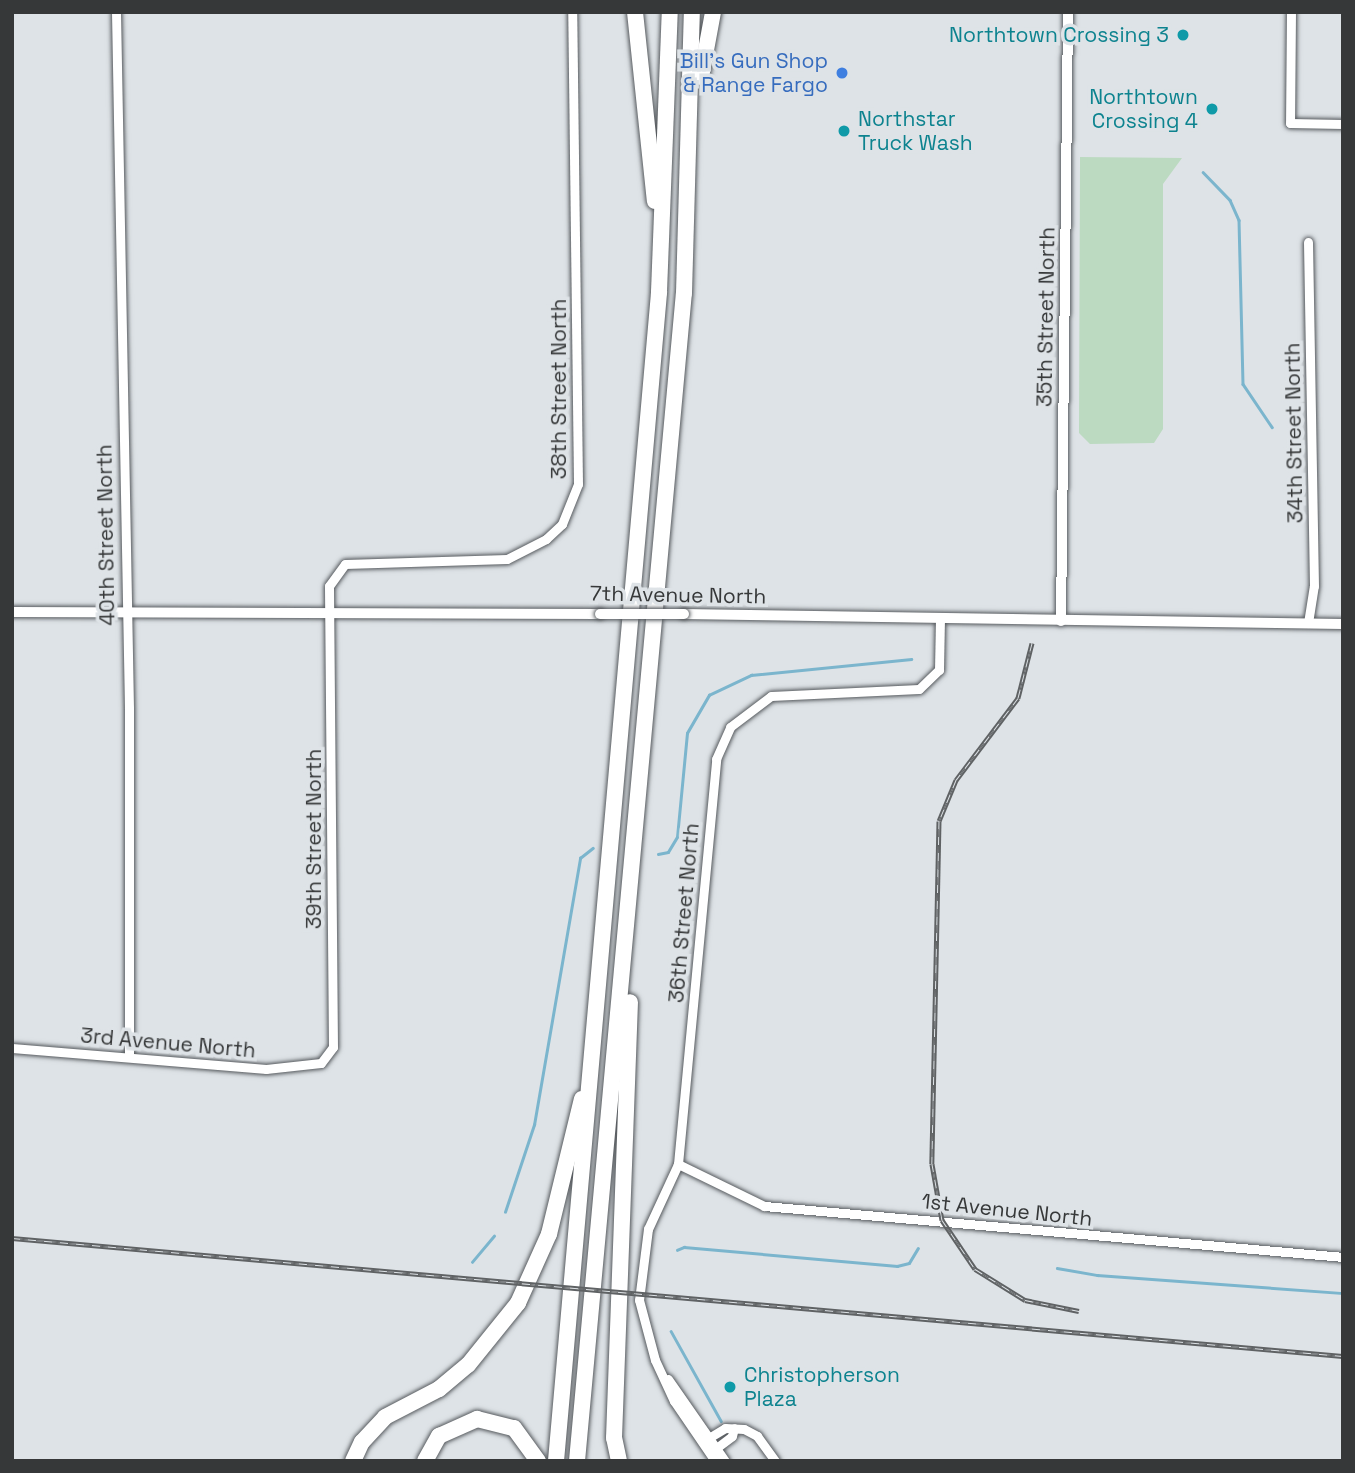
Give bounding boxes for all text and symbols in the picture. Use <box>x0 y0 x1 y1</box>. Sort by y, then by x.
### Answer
place label: Northtown Crossing 3 <box>949 22 1169 48</box>
marker: Northtown Crossing 3 <box>1175 27 1191 43</box>
place label: Bill's Gun Shop & Range Fargo <box>680 48 828 98</box>
marker: Bill's Gun Shop & Range Fargo <box>834 65 850 81</box>
place label: Northtown Crossing 4 <box>1089 84 1198 134</box>
marker: Northtown Crossing 4 <box>1204 101 1220 117</box>
place label: Northstar Truck Wash <box>858 106 973 156</box>
marker: Northstar Truck Wash <box>836 123 852 139</box>
street label: 35th Street North <box>1032 227 1060 407</box>
street label: 38th Street North <box>546 299 572 479</box>
street label: 34th Street North <box>1280 342 1308 524</box>
street label: 40th Street North <box>92 444 120 626</box>
street label: 7th Avenue North <box>589 581 767 609</box>
street label: 39th Street North <box>301 749 327 929</box>
street label: 36th Street North <box>664 822 704 1004</box>
street label: 3rd Avenue North <box>79 1023 257 1063</box>
street label: 1st Avenue North <box>920 1189 1094 1231</box>
place label: Christopherson Plaza <box>744 1362 900 1412</box>
marker: Christopherson Plaza <box>722 1379 738 1395</box>

